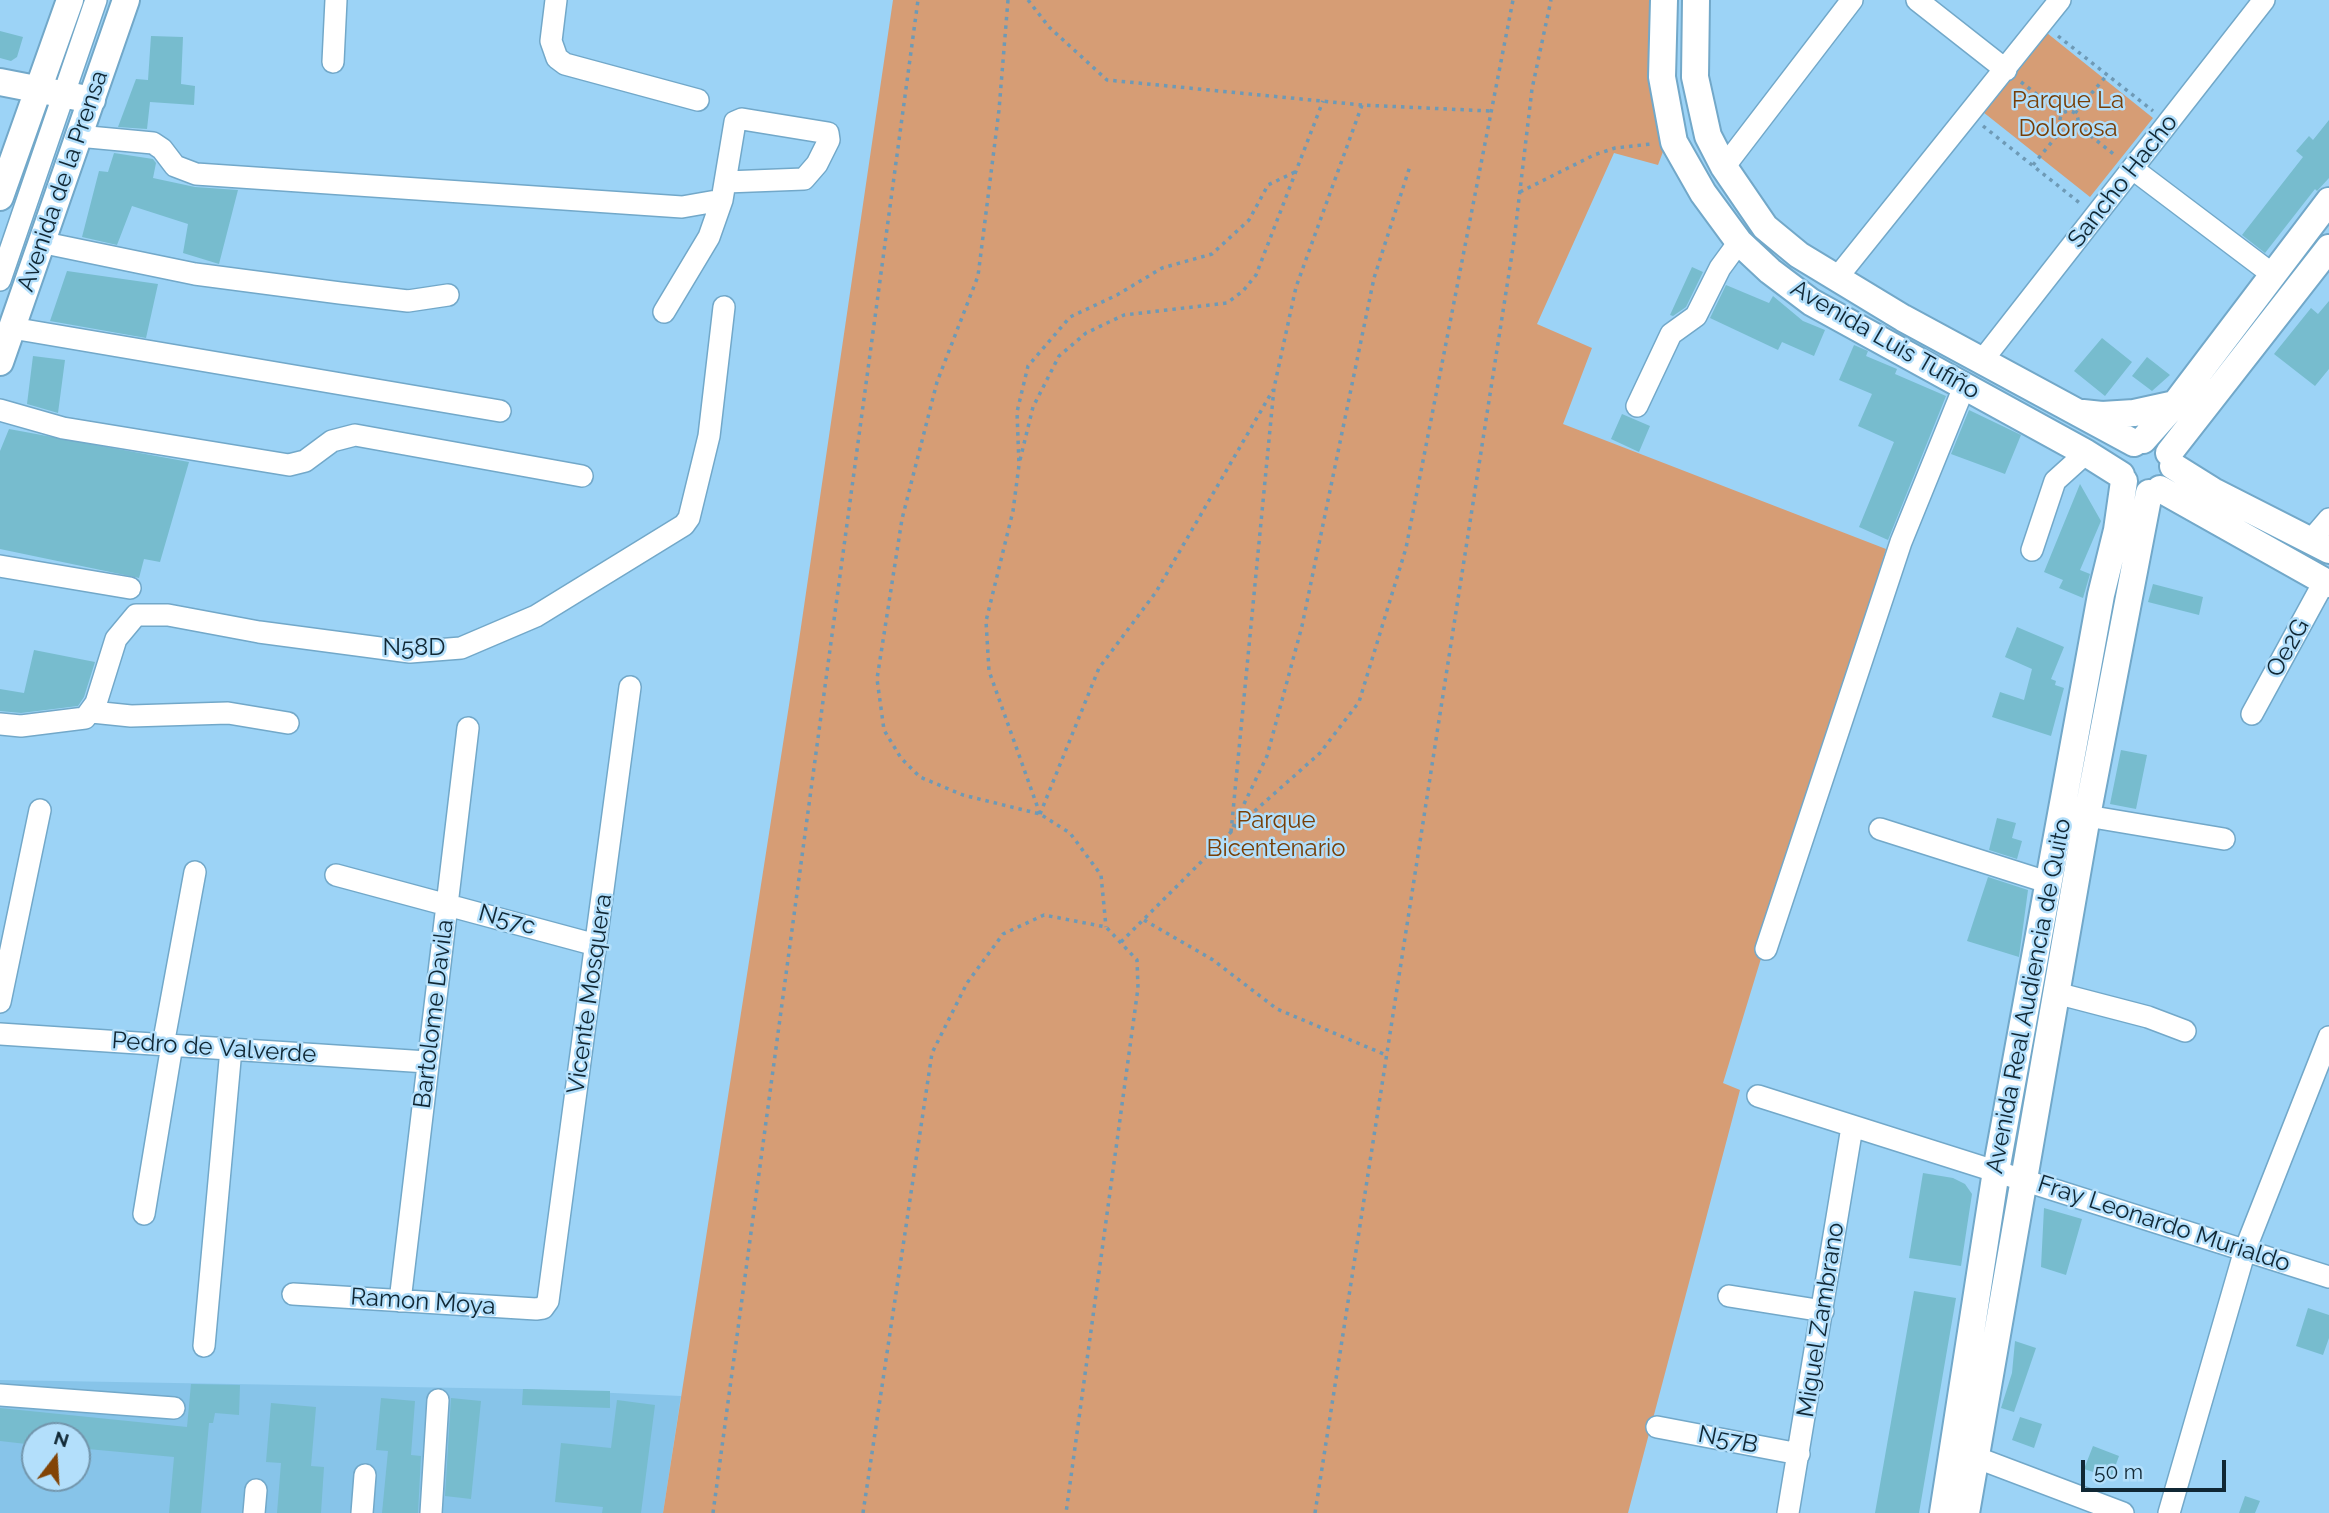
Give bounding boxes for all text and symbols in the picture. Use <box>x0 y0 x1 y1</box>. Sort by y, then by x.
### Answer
street label: Avenida de la Prensa <box>12 67 114 295</box>
park label: Parque La Dolorosa <box>2012 87 2124 143</box>
street label: Sancho Hacho <box>2062 109 2184 253</box>
street label: Avenida Luis Tufiño <box>1785 274 1985 406</box>
street label: Oe2G <box>2260 614 2316 682</box>
street label: N58D <box>383 634 445 662</box>
park label: Parque Bicentenario <box>1206 807 1346 863</box>
street label: Avenida Real Audiencia de Quito <box>1980 816 2078 1176</box>
street label: Vicente Mosquera <box>562 892 618 1096</box>
street label: N57c <box>475 899 539 941</box>
street label: Bartolome Davila <box>408 918 460 1110</box>
street label: Pedro de Valverde <box>111 1026 317 1070</box>
street label: Fray Leonardo Murialdo <box>2034 1170 2294 1278</box>
street label: Miguel Zambrano <box>1791 1221 1851 1419</box>
street label: Ramon Moya <box>349 1283 497 1321</box>
street label: N57B <box>1696 1420 1760 1460</box>
north arrow <box>21 1422 91 1492</box>
text: N <box>51 1426 72 1451</box>
scale bar <box>2084 1446 2229 1490</box>
text: 50 m <box>2094 1459 2143 1484</box>

